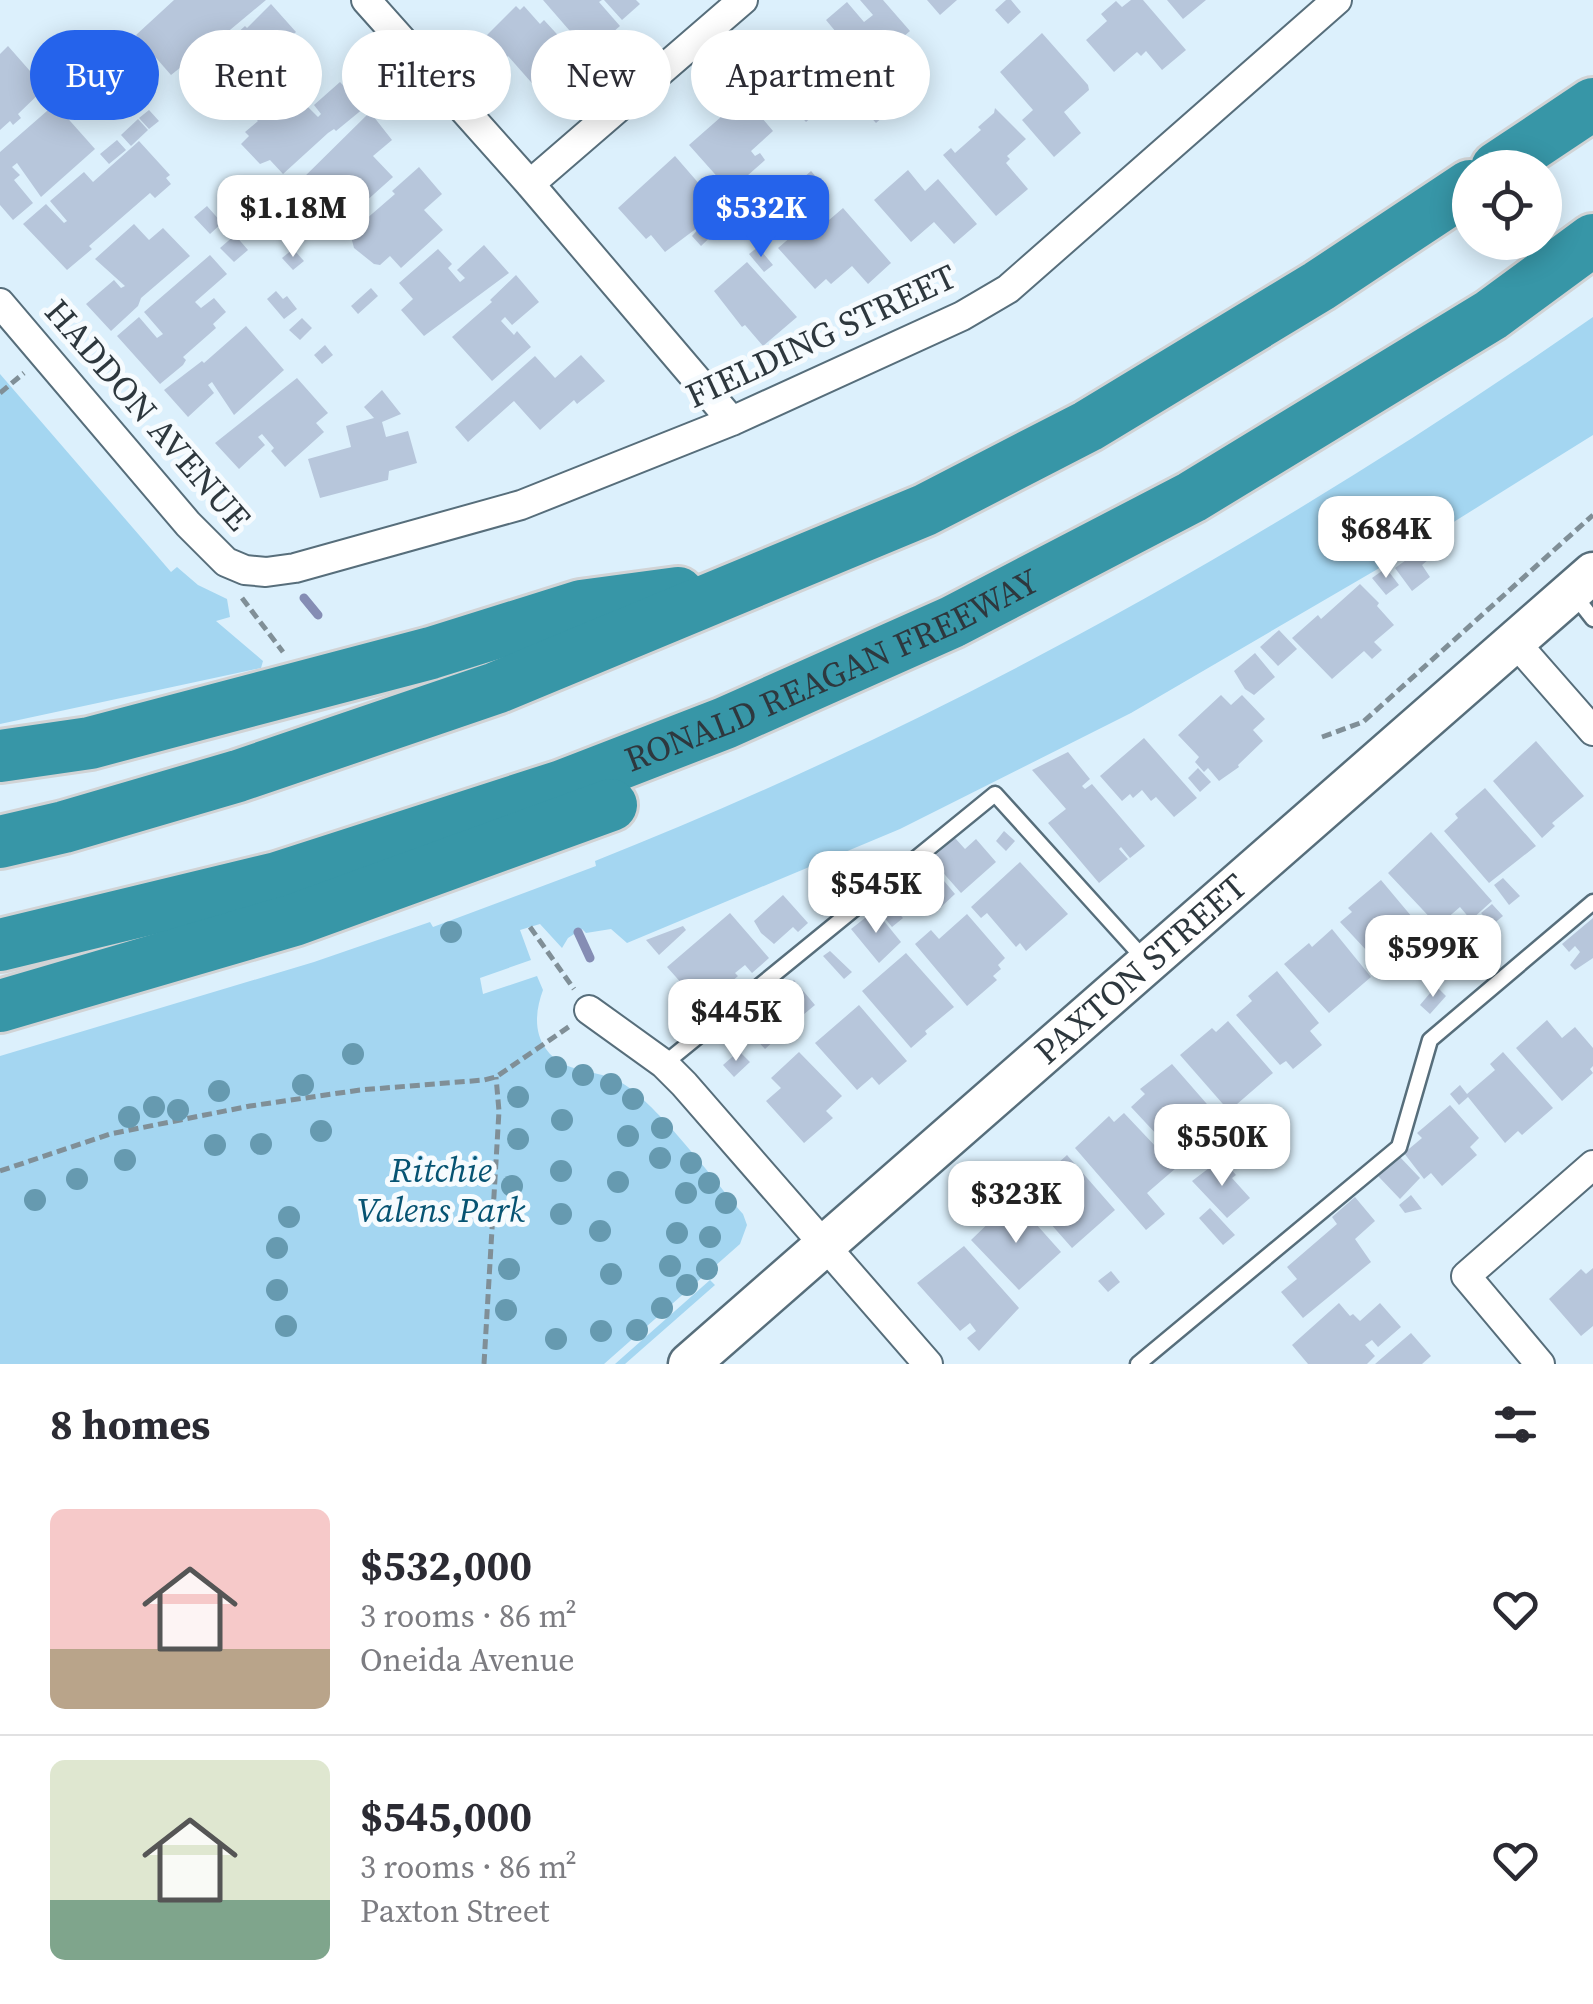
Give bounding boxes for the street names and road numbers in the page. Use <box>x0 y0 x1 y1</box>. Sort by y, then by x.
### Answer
street label: FIELDING STREET <box>678 252 964 420</box>
street label: HADDON AVENUE <box>34 289 262 541</box>
street label: RONALD REAGAN FREEWAY <box>618 557 1047 784</box>
street label: PAXTON STREET <box>1024 863 1257 1075</box>

